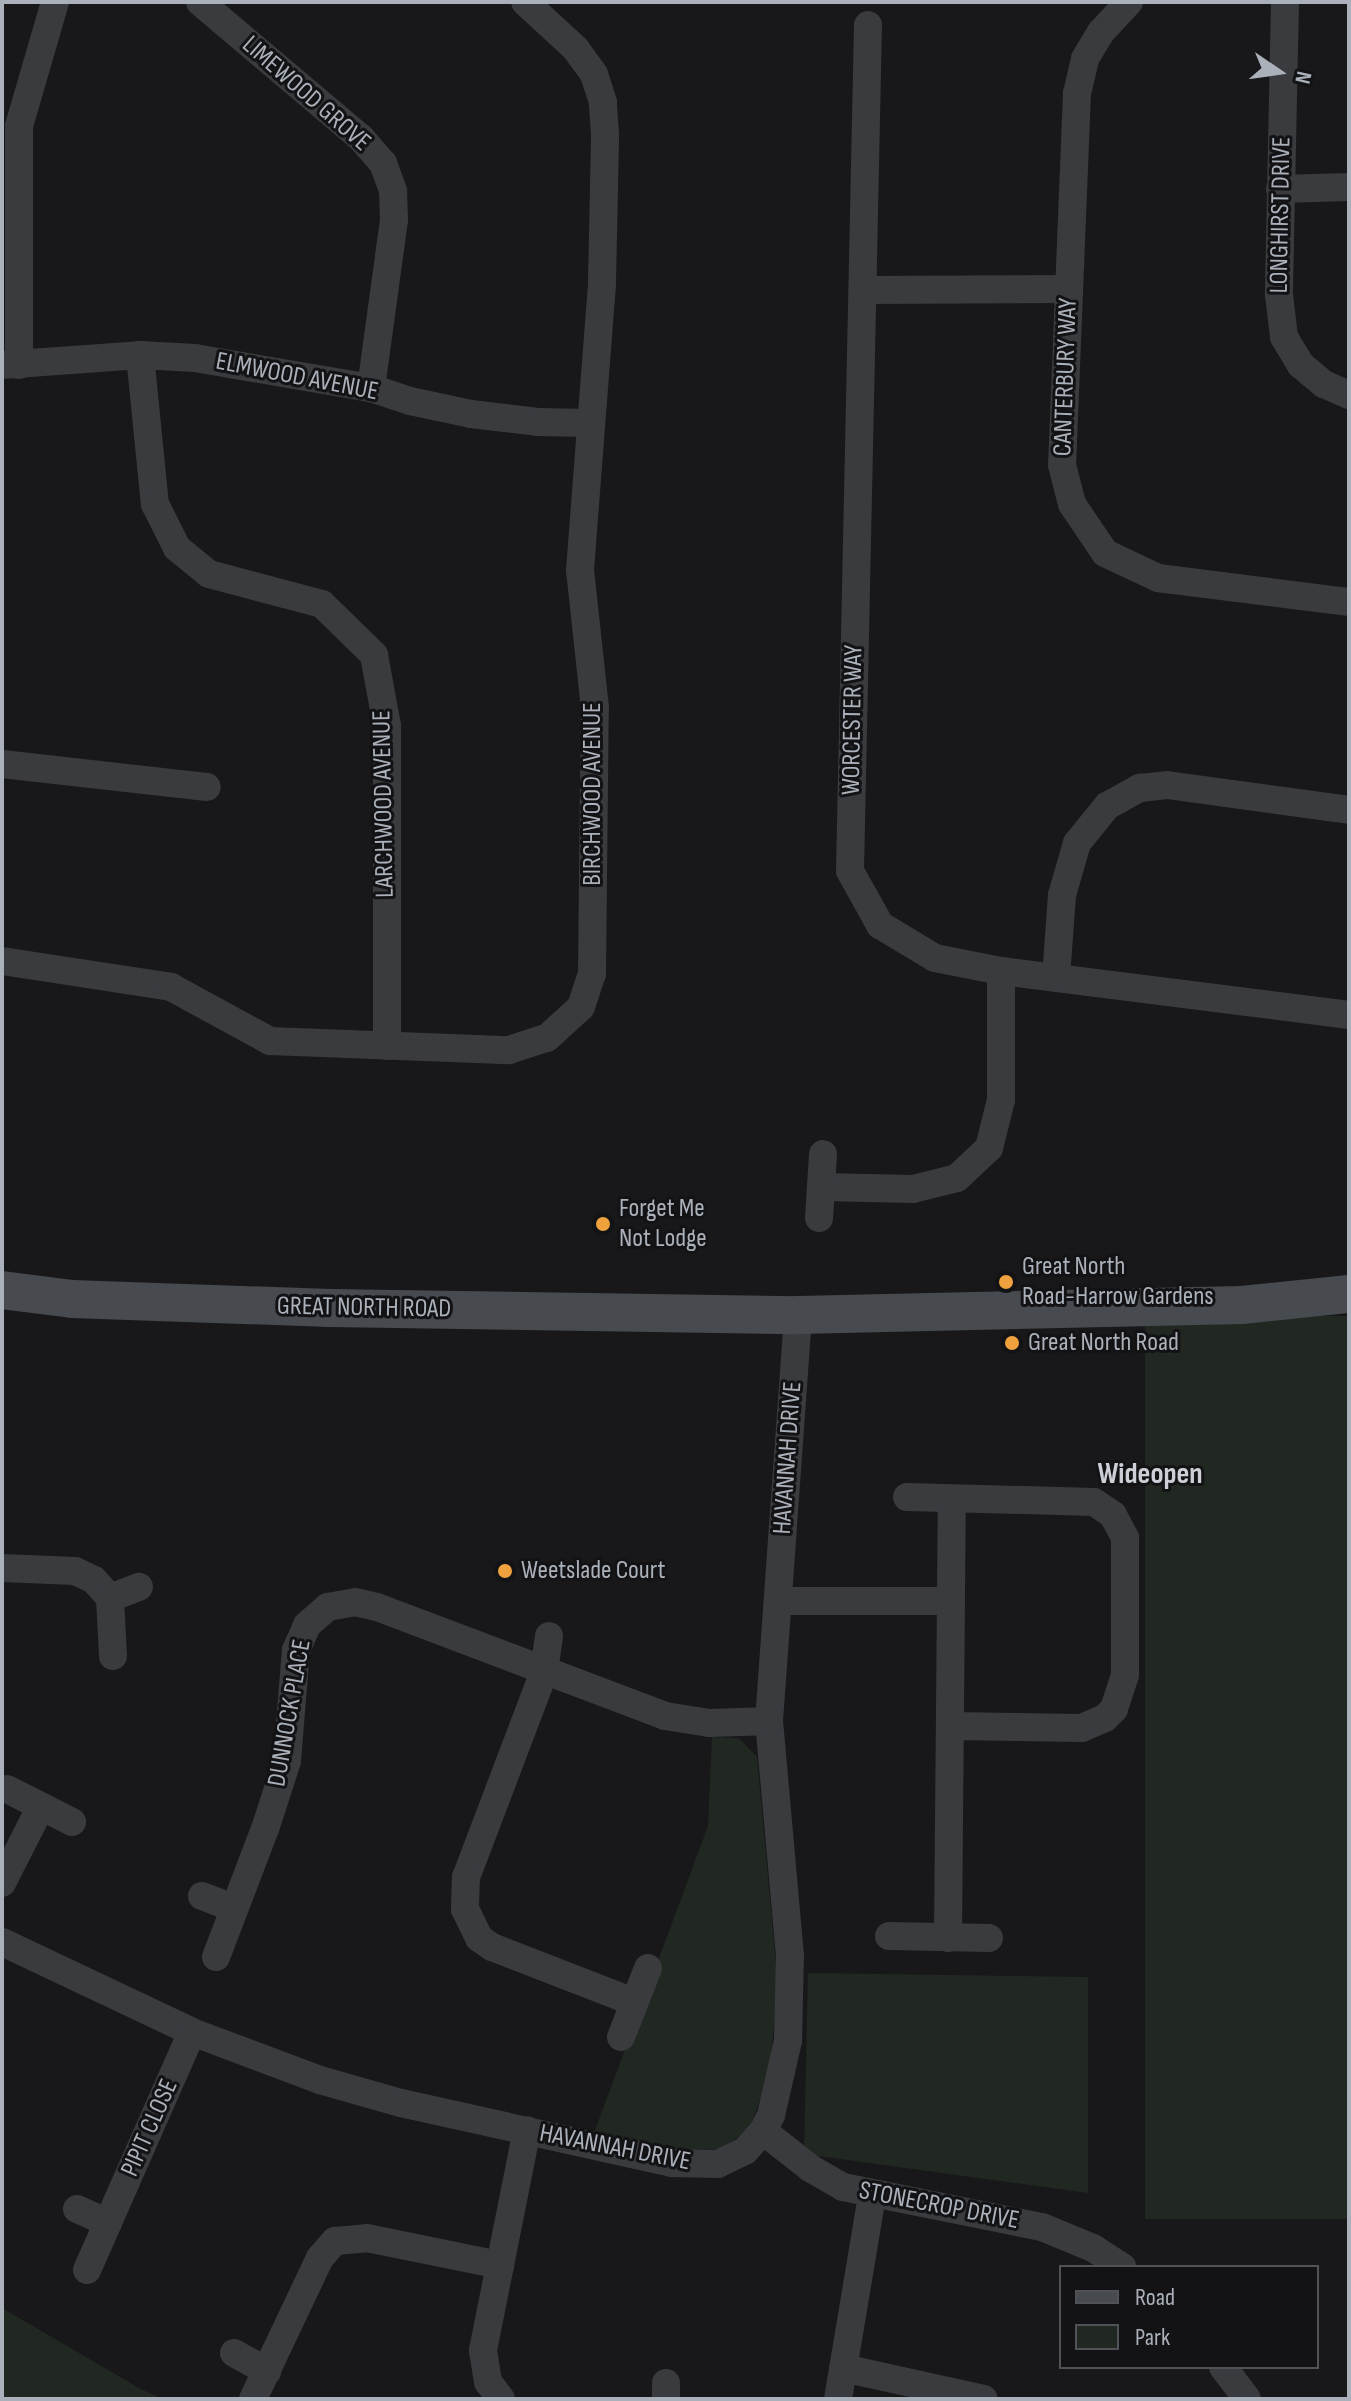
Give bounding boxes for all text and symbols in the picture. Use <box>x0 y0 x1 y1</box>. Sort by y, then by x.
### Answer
street label: LIMEWOOD GROVE <box>235 30 377 158</box>
north arrow <box>1239 32 1319 112</box>
text: N <box>1288 69 1317 86</box>
street label: LONGHIRST DRIVE <box>1264 136 1298 294</box>
street label: CANTERBURY WAY <box>1048 297 1084 457</box>
street label: ELMWOOD AVENUE <box>213 346 381 408</box>
street label: WORCESTER WAY <box>836 645 870 795</box>
street label: BIRCHWOOD AVENUE <box>577 702 609 886</box>
street label: LARCHWOOD AVENUE <box>367 710 401 898</box>
place label: Forget Me Not Lodge <box>619 1193 707 1254</box>
marker: Forget Me Not Lodge <box>594 1215 612 1233</box>
place label: Great North Road-Harrow Gardens <box>1022 1251 1214 1312</box>
marker: Great North Road-Harrow Gardens <box>997 1273 1015 1291</box>
street label: GREAT NORTH ROAD <box>277 1291 451 1325</box>
place label: Great North Road <box>1028 1327 1179 1359</box>
marker: Great North Road <box>1003 1334 1021 1352</box>
street label: HAVANNAH DRIVE <box>767 1381 809 1535</box>
district label: Wideopen <box>1097 1456 1203 1492</box>
place label: Weetslade Court <box>521 1555 665 1587</box>
marker: Weetslade Court <box>496 1562 514 1580</box>
street label: DUNNOCK PLACE <box>262 1637 318 1789</box>
street label: PIPIT CLOSE <box>115 2074 185 2182</box>
street label: HAVANNAH DRIVE <box>537 2118 693 2178</box>
street label: STONECROP DRIVE <box>856 2175 1022 2237</box>
legend <box>1059 2265 1319 2369</box>
text: Road <box>1135 2283 1175 2312</box>
text: Park <box>1135 2323 1170 2352</box>

